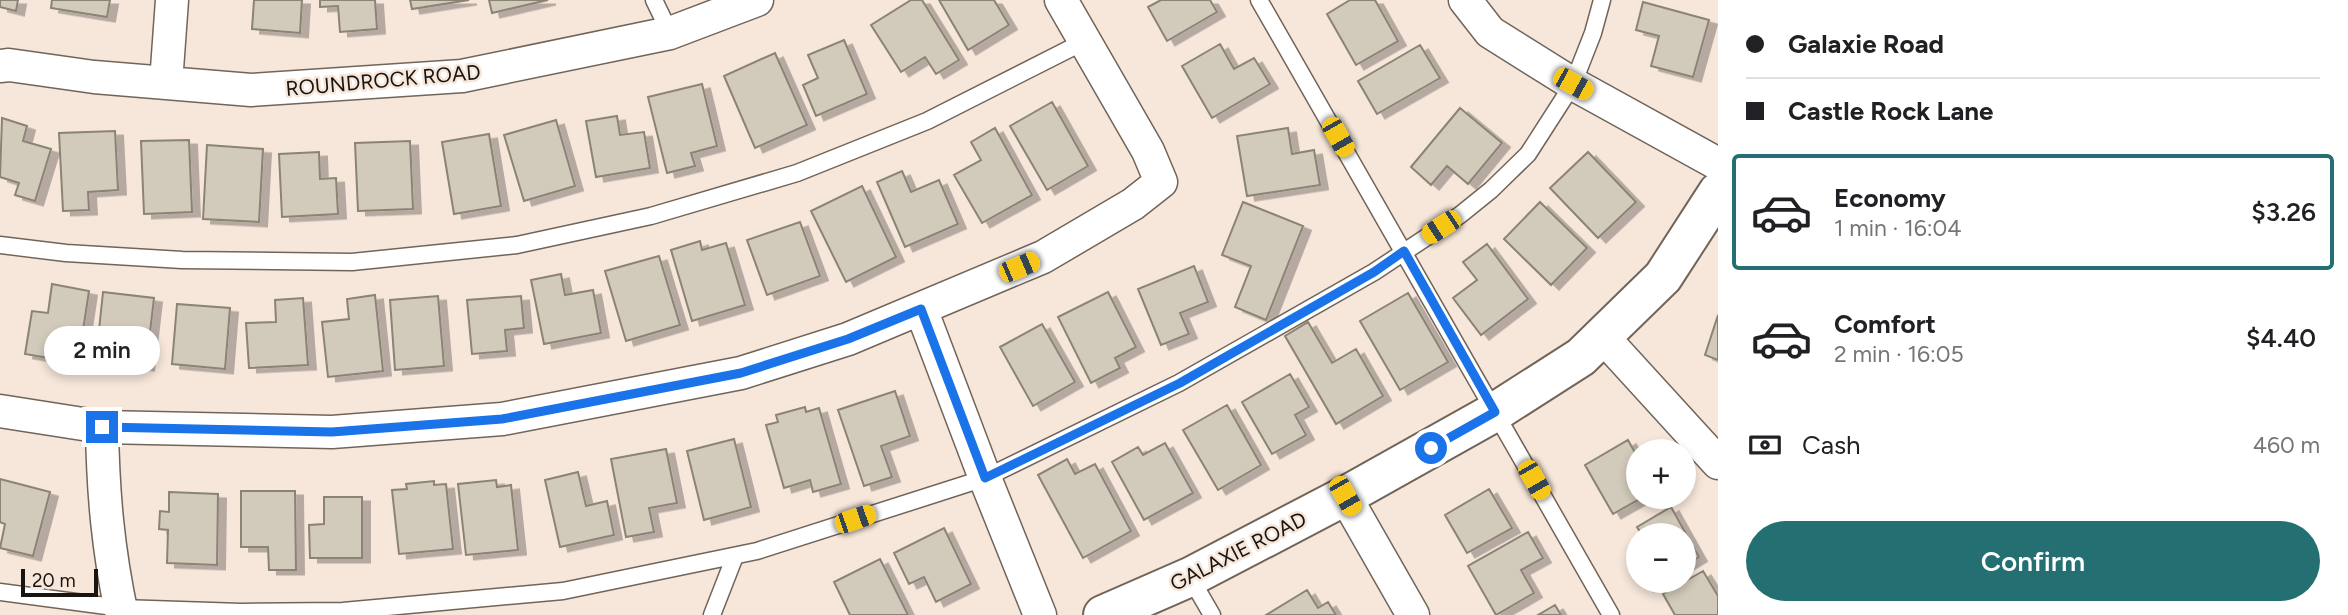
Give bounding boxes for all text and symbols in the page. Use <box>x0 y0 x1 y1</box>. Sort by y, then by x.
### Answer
text: Galaxie Road <box>1788 28 1944 60</box>
street label: ROUNDROCK ROAD <box>284 59 482 101</box>
car <box>1550 65 1597 103</box>
text: Castle Rock Lane <box>1788 95 1994 127</box>
car <box>1319 114 1358 160</box>
icon: car <box>1750 181 1813 244</box>
text: Economy <box>1834 182 1946 214</box>
text: $3.26 <box>2251 196 2316 228</box>
car <box>1418 207 1465 247</box>
text: 1 min · 16:04 <box>1834 214 1962 242</box>
car <box>996 249 1043 285</box>
icon: car <box>1750 307 1813 370</box>
text: Comfort <box>1834 308 1936 340</box>
text: $4.40 <box>2246 322 2316 354</box>
callout: 2 min <box>44 326 160 374</box>
text: 2 min <box>73 336 131 364</box>
text: 2 min · 16:05 <box>1834 340 1964 368</box>
route end <box>86 411 118 443</box>
icon: cash <box>1746 426 1784 464</box>
text: Cash <box>1802 429 1861 461</box>
text: 460 m <box>2253 431 2320 459</box>
route start <box>1415 432 1447 464</box>
map controls <box>1626 439 1696 593</box>
button: + <box>1626 439 1696 509</box>
car <box>1515 457 1554 503</box>
car <box>1326 473 1365 519</box>
car <box>832 502 879 536</box>
street label: GALAXIE ROAD <box>1166 506 1310 596</box>
button: Confirm <box>1746 521 2320 601</box>
button: − <box>1626 523 1696 593</box>
scale bar <box>21 566 98 598</box>
text: 20 m <box>32 569 76 592</box>

